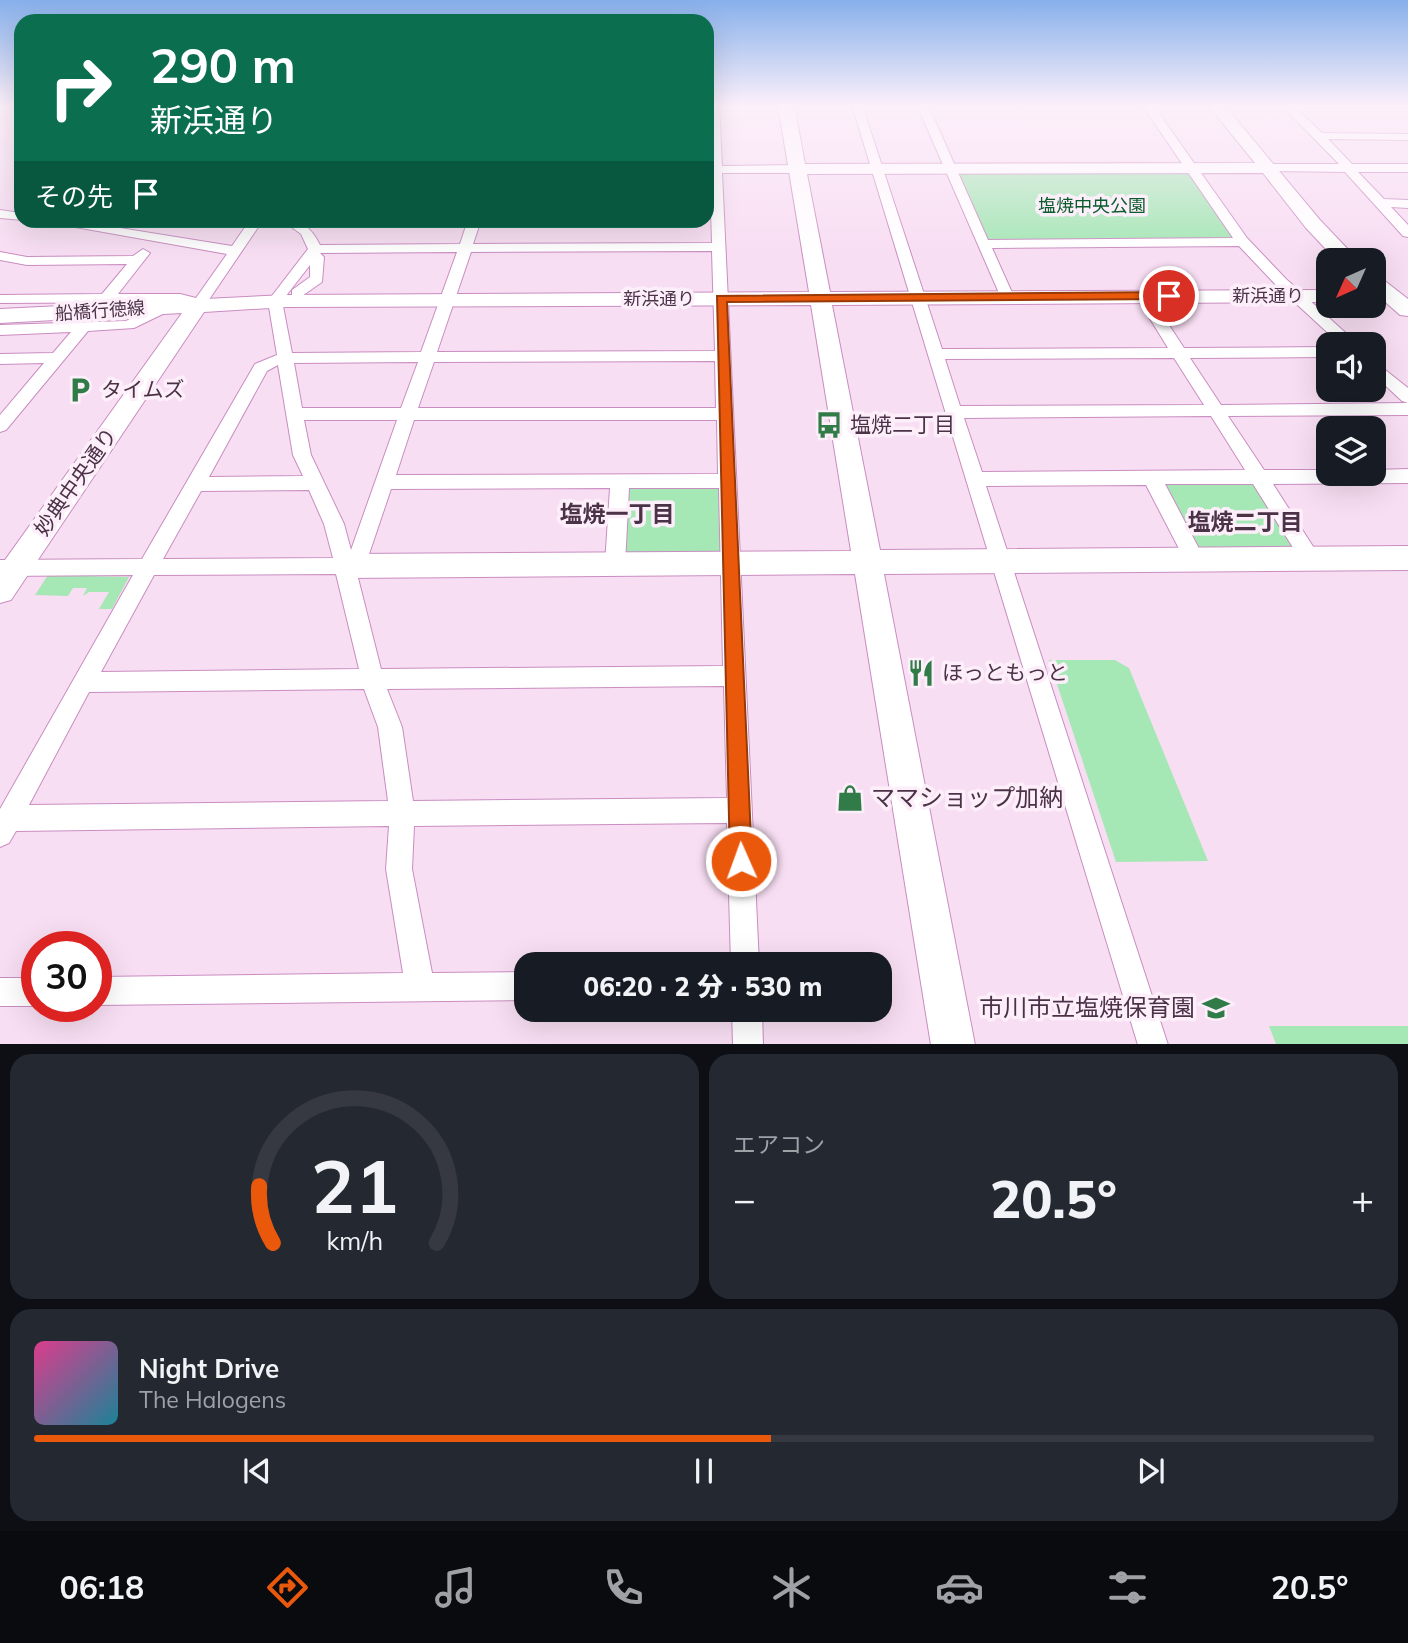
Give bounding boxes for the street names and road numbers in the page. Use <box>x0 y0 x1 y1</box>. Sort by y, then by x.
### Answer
street label: 新浜通り <box>1232 284 1304 307</box>
street label: 新浜通り <box>623 287 695 310</box>
street label: 船橋行徳線 <box>54 296 146 325</box>
street label: 妙典中央通り <box>28 422 122 540</box>

